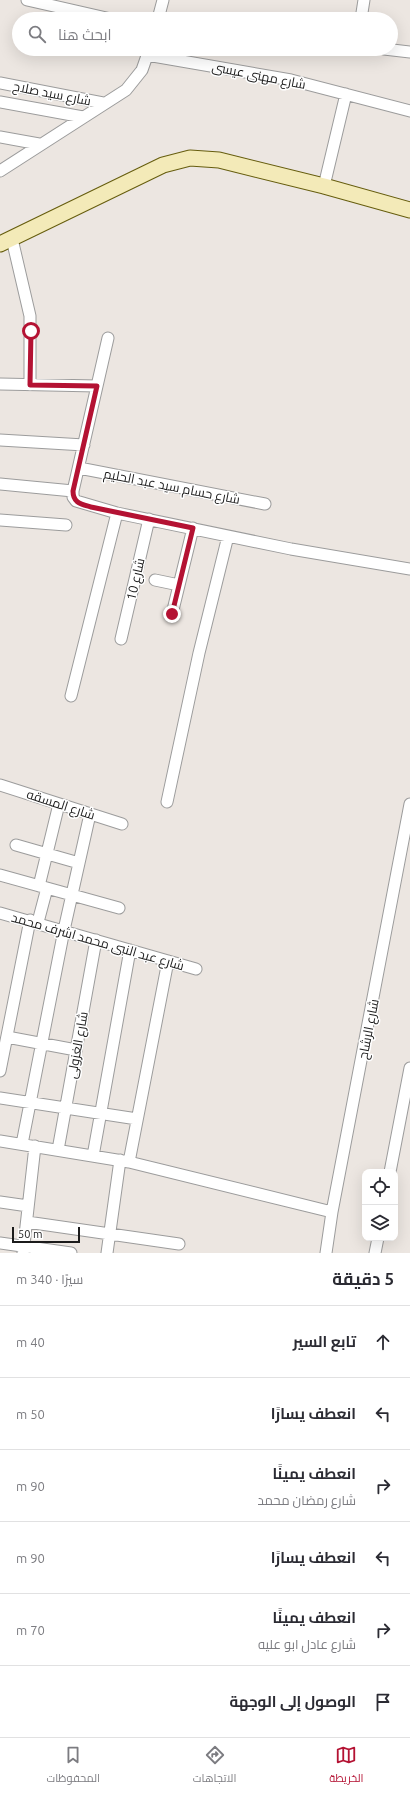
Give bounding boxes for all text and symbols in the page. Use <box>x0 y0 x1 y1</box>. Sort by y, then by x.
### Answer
search box <box>12 12 398 56</box>
icon: search <box>26 23 48 45</box>
text: ابحث هنا <box>58 26 112 43</box>
street label: شارع مهنى عيسى <box>210 59 307 93</box>
street label: شارع سيد صلاح <box>11 79 92 109</box>
route start <box>22 322 40 340</box>
street label: شارع حسام سيد عبد الحليم <box>102 466 241 509</box>
street label: شارع 10 <box>123 557 149 602</box>
route end <box>163 605 181 623</box>
street label: شارع المسقه <box>24 786 97 824</box>
street label: شارع عبد النبى محمد اشرف محمد <box>9 910 186 974</box>
street label: شارع الرشاح <box>355 998 383 1061</box>
street label: شارع الغزولى <box>64 1010 92 1080</box>
map controls <box>362 1169 398 1241</box>
button: locate <box>362 1169 398 1205</box>
button: layers <box>362 1205 398 1241</box>
scale bar <box>12 1225 80 1244</box>
text: 50 m <box>18 1228 42 1240</box>
text: 5 دقيقة <box>332 1269 394 1288</box>
text: سيرًا · 340 m <box>16 1272 83 1286</box>
icon: ahead <box>372 1331 394 1353</box>
text: تابع السير <box>293 1333 356 1350</box>
text: 40 m <box>16 1335 45 1349</box>
icon: left <box>372 1403 394 1425</box>
text: انعطف يسارًا <box>271 1405 356 1422</box>
text: 50 m <box>16 1407 45 1421</box>
text: انعطف يمينًا <box>272 1465 356 1482</box>
icon: right <box>372 1475 394 1497</box>
text: 90 m <box>16 1479 45 1493</box>
text: شارع رمضان محمد <box>258 1493 356 1507</box>
icon: left <box>372 1547 394 1569</box>
text: انعطف يسارًا <box>271 1549 356 1566</box>
text: 90 m <box>16 1551 45 1565</box>
text: انعطف يمينًا <box>272 1609 356 1626</box>
icon: right <box>372 1619 394 1641</box>
text: 70 m <box>16 1623 45 1637</box>
text: شارع عادل ابو عليه <box>258 1637 356 1651</box>
icon: arrive <box>372 1691 394 1713</box>
text: الوصول إلى الوجهة <box>229 1693 356 1710</box>
tab: المحفوظات <box>46 1744 100 1788</box>
tab: الاتجاهات <box>193 1744 236 1788</box>
tab: الخريطة <box>329 1744 364 1788</box>

